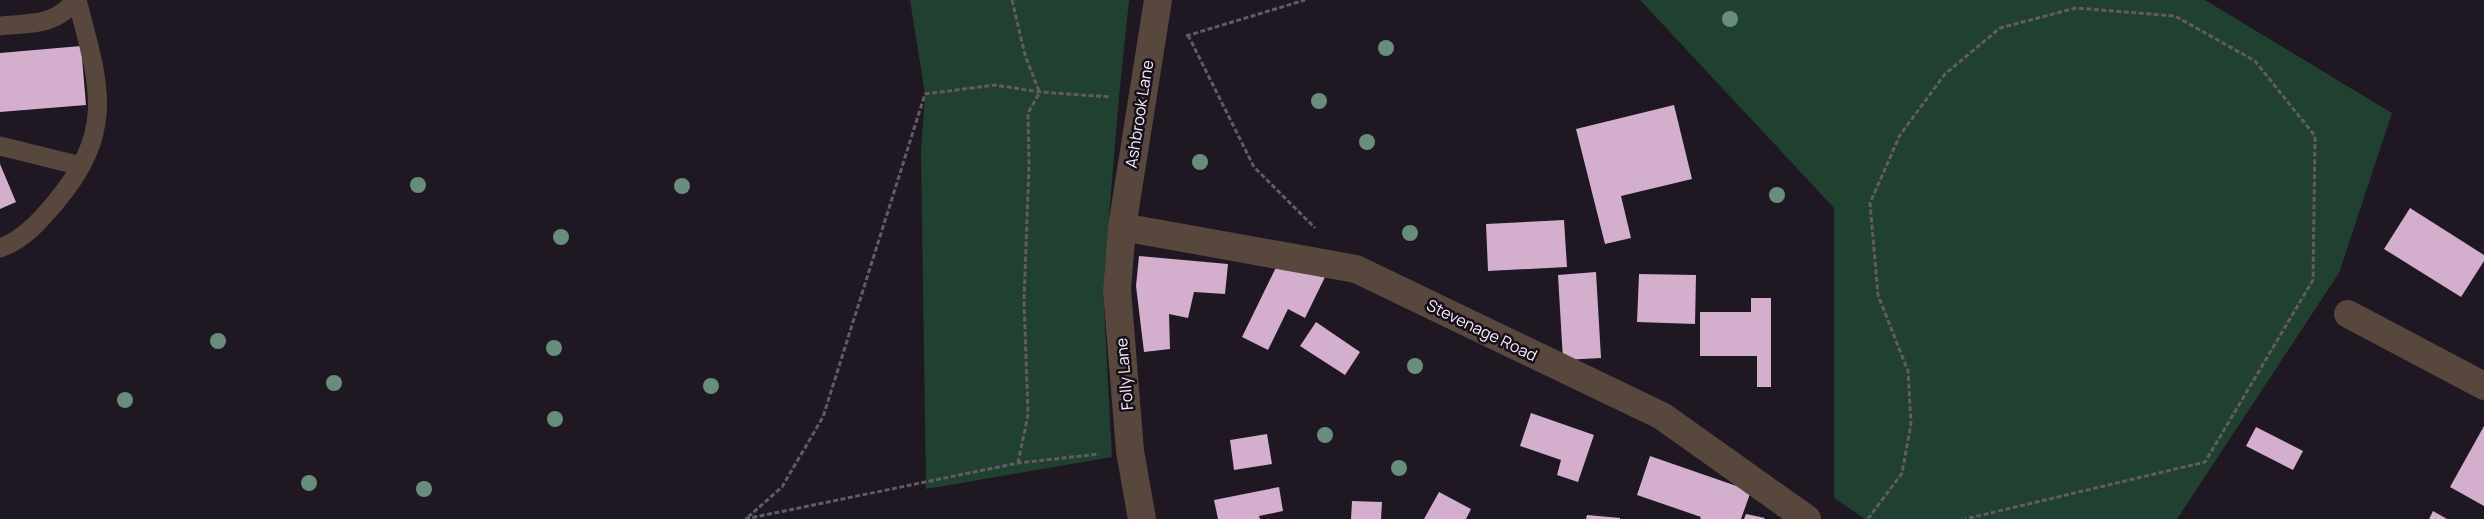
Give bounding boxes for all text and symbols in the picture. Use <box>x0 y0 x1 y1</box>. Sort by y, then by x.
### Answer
street label: Ashbrook Lane <box>1120 58 1158 170</box>
street label: Stevenage Road <box>1423 294 1541 366</box>
street label: Folly Lane <box>1110 337 1138 411</box>

